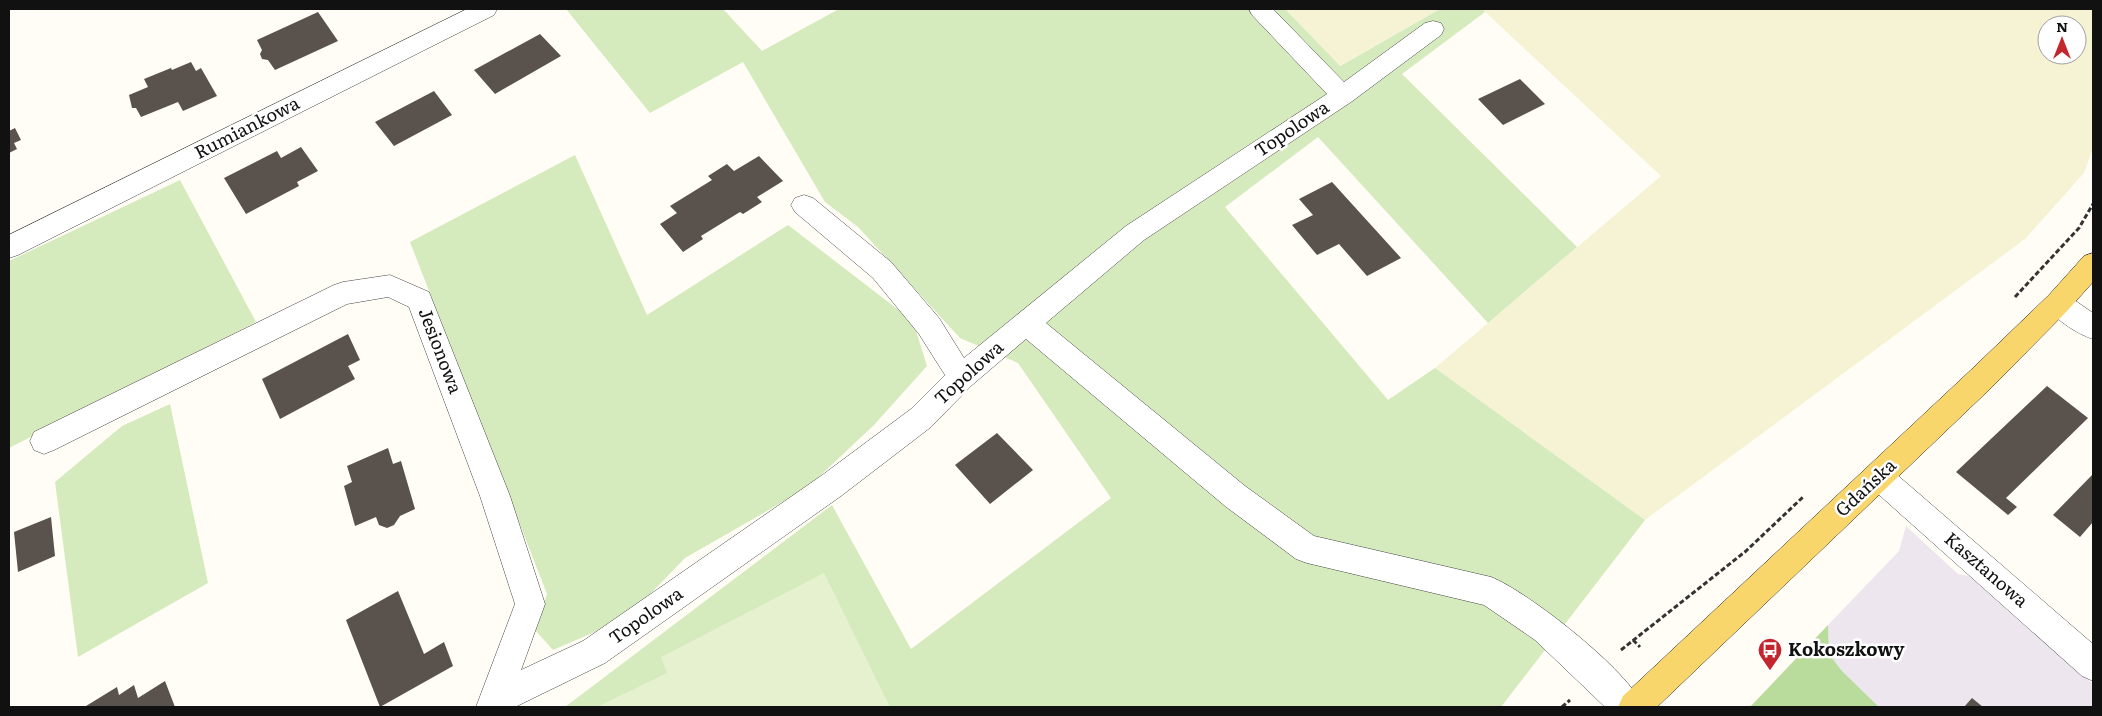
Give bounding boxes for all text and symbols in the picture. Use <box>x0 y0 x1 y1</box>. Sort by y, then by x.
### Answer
north arrow <box>2037 15 2087 65</box>
text: N <box>2056 16 2068 36</box>
street label: Rumiankowa <box>189 88 304 165</box>
street label: Topolowa <box>1248 93 1334 163</box>
street label: Jesionowa <box>413 304 470 398</box>
street label: Topolowa <box>927 333 1009 410</box>
street label: Gdańska <box>1828 451 1902 522</box>
street label: Kasztanowa <box>1939 525 2035 613</box>
street label: Topolowa <box>603 579 688 650</box>
place label: Kokoszkowy <box>1788 635 1904 662</box>
bus stop icon: Kokoszkowy <box>1757 637 1783 671</box>

